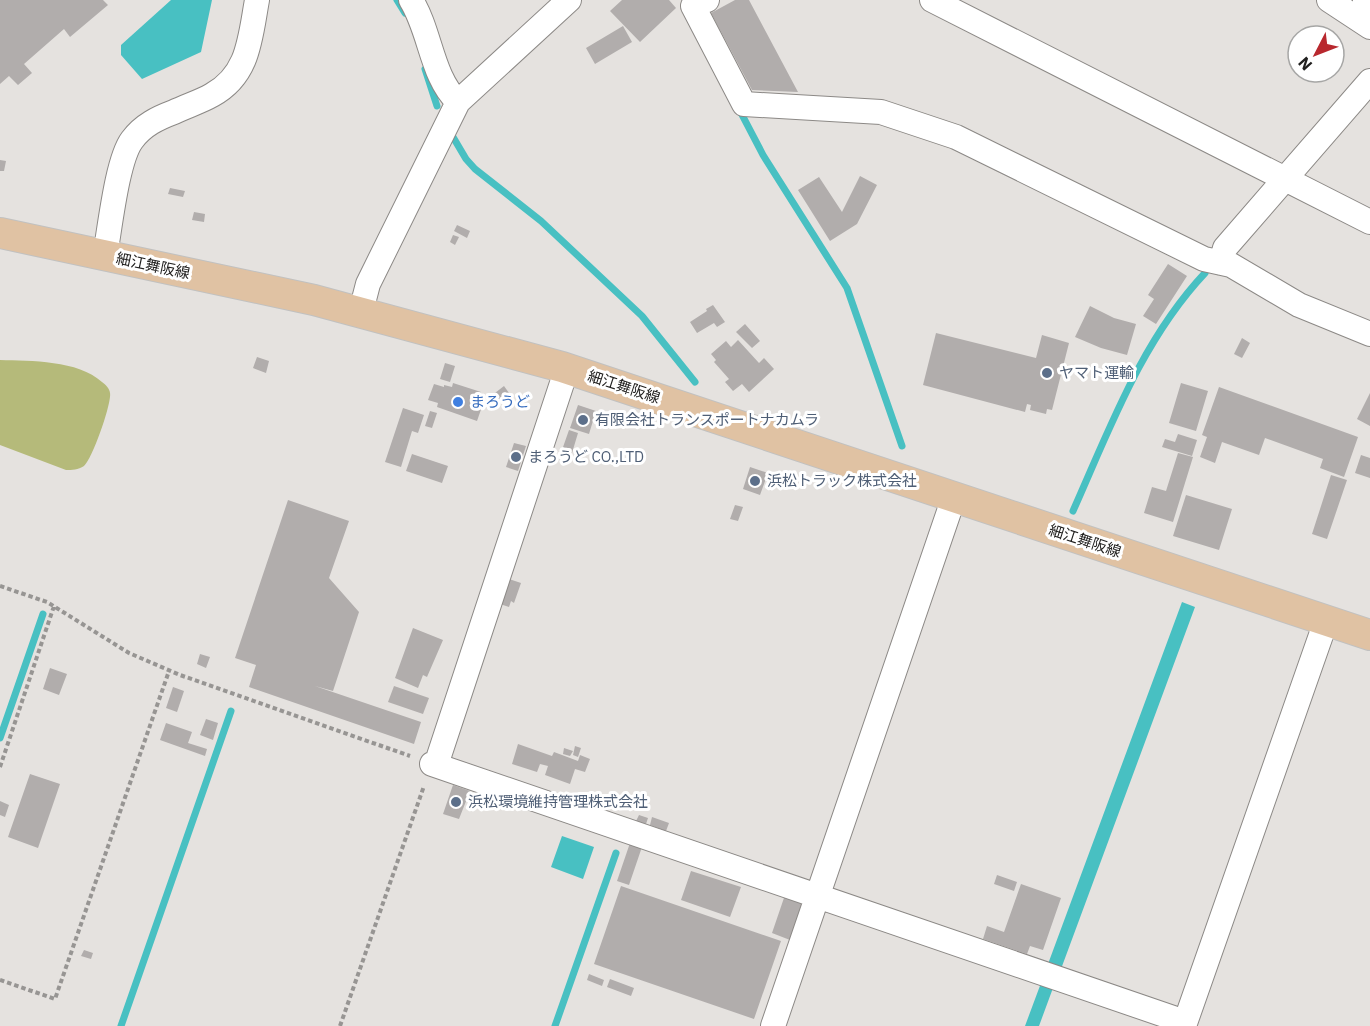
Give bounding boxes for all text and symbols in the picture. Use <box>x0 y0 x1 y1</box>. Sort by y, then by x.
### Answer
north arrow <box>1286 24 1346 84</box>
text: N <box>1294 53 1316 75</box>
street label: 細江舞阪線 <box>114 248 192 283</box>
place label: ヤマト運輸 <box>1059 363 1134 382</box>
street label: 細江舞阪線 <box>586 366 663 407</box>
marker: ヤマト運輸 <box>1040 366 1054 380</box>
place label: まろうど <box>470 392 530 411</box>
marker: まろうど <box>451 395 465 409</box>
place label: 有限会社トランスポートナカムラ <box>595 410 819 429</box>
marker: 有限会社トランスポートナカムラ <box>576 413 590 427</box>
place label: まろうど CO.,LTD <box>528 447 644 466</box>
marker: まろうど CO.,LTD <box>509 450 523 464</box>
place label: 浜松トラック株式会社 <box>767 471 917 490</box>
marker: 浜松トラック株式会社 <box>748 474 762 488</box>
street label: 細江舞阪線 <box>1047 520 1124 561</box>
place label: 浜松環境維持管理株式会社 <box>468 792 648 811</box>
marker: 浜松環境維持管理株式会社 <box>449 795 463 809</box>

